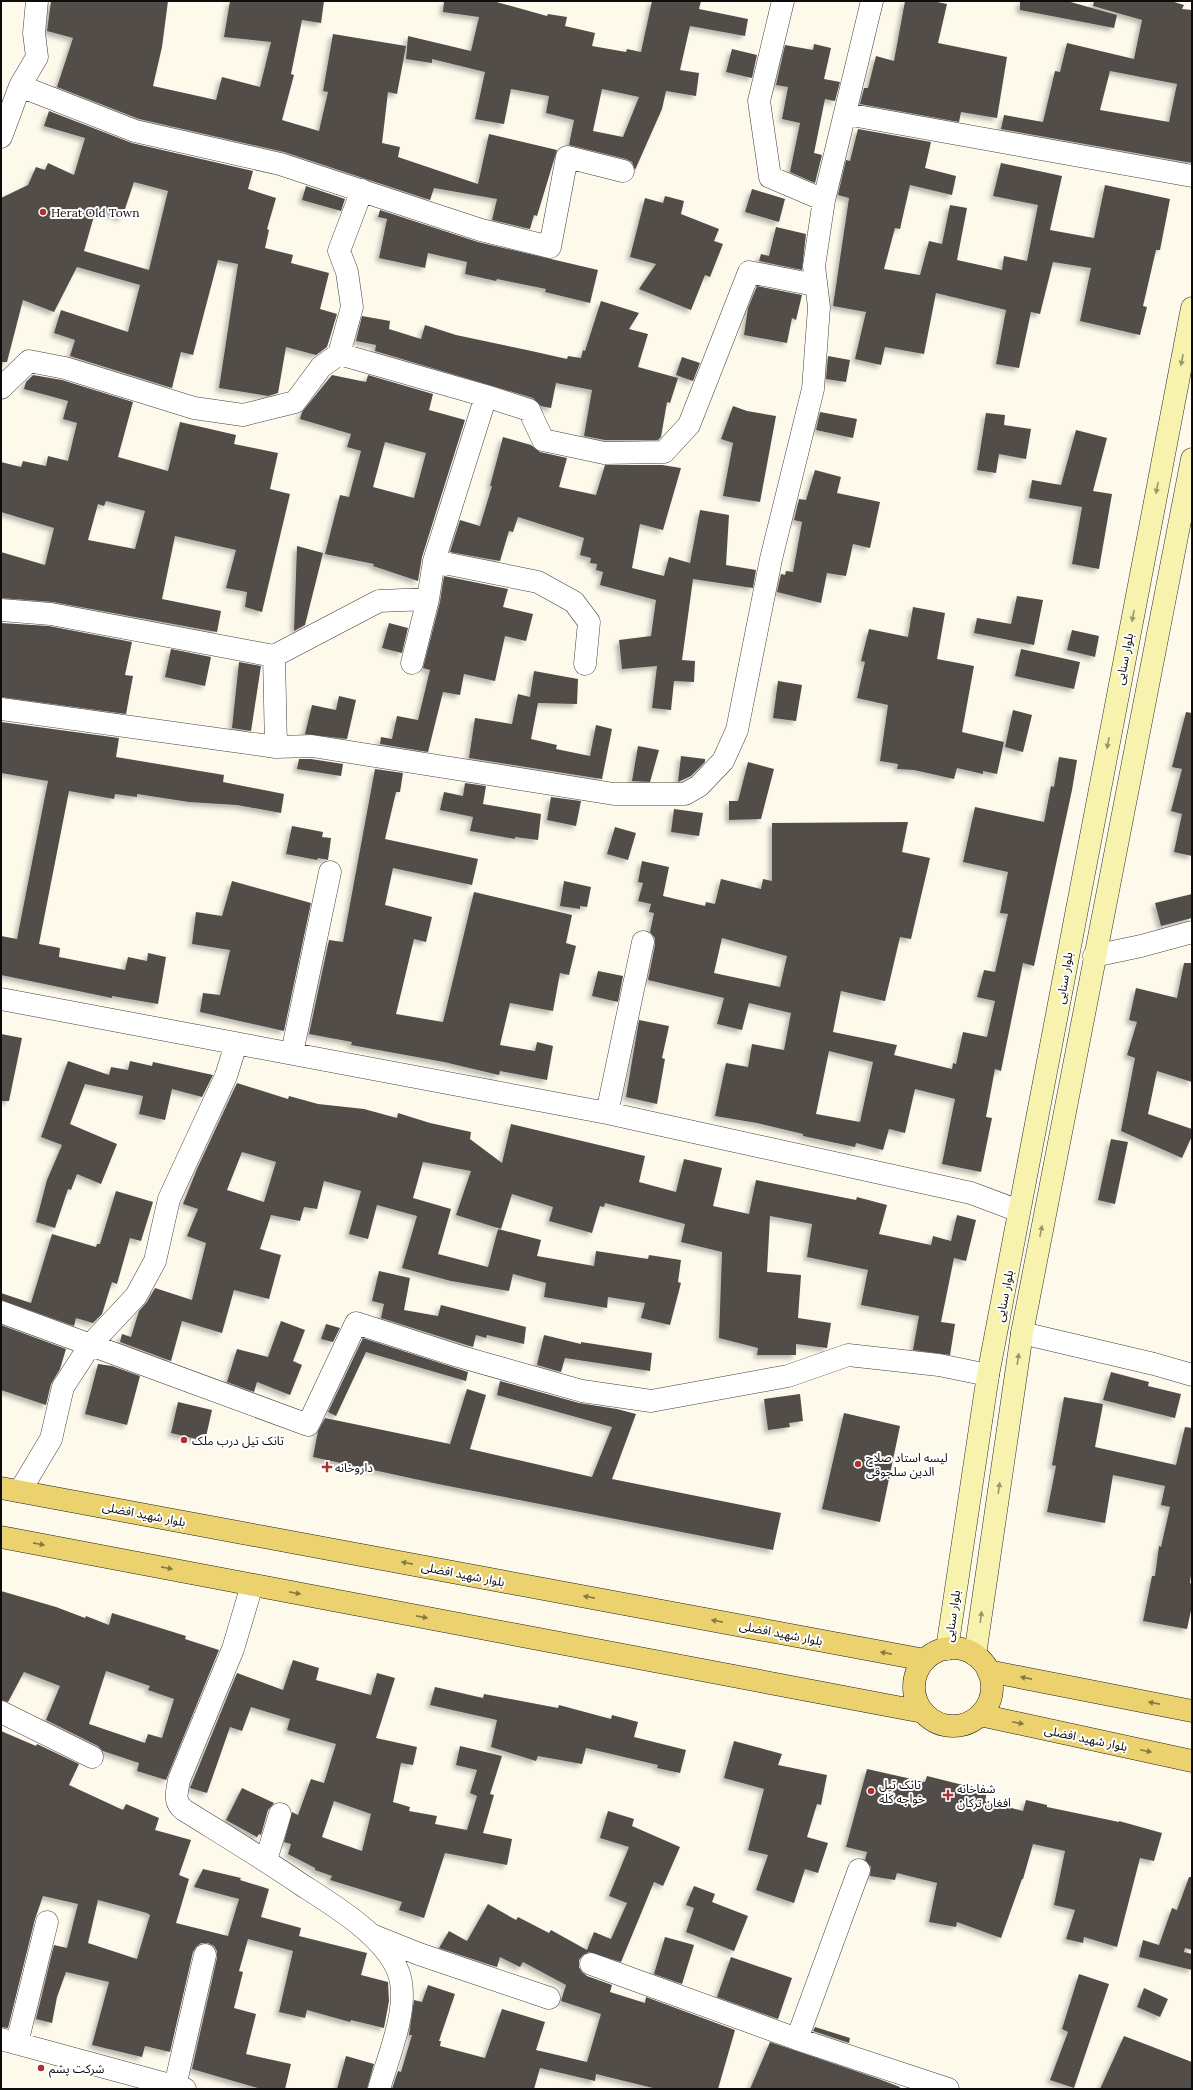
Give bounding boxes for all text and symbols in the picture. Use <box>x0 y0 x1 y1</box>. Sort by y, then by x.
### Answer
place label: Herat Old Town <box>51 205 140 220</box>
marker: Herat Old Town <box>38 207 48 217</box>
one-way arrow <box>1179 354 1185 367</box>
one-way arrow <box>1154 482 1160 494</box>
one-way arrow <box>1129 610 1135 622</box>
street label: بلوار سنایی <box>1112 632 1136 686</box>
one-way arrow <box>1105 737 1111 750</box>
street label: بلوار سنایی <box>1052 951 1076 1005</box>
one-way arrow <box>1039 1225 1045 1237</box>
street label: بلوار سنایی <box>992 1269 1016 1323</box>
one-way arrow <box>1015 1353 1021 1365</box>
place label: تانک تیل درب ملک <box>192 1433 284 1448</box>
marker: تانک تیل درب ملک <box>179 1435 189 1445</box>
place label: لیسه استاد صلاح الدین سلجوقی <box>866 1450 948 1479</box>
marker: لیسه استاد صلاح الدین سلجوقی <box>853 1459 863 1469</box>
place label: داروخانه <box>335 1460 373 1475</box>
marker: داروخانه <box>322 1462 332 1472</box>
one-way arrow <box>996 1482 1002 1494</box>
street label: بلوار شهید افضلی <box>101 1499 187 1529</box>
one-way arrow <box>33 1541 45 1547</box>
street label: بلوار شهید افضلی <box>420 1559 506 1589</box>
one-way arrow <box>400 1560 413 1566</box>
one-way arrow <box>161 1566 173 1572</box>
street label: بلوار سنایی <box>941 1589 963 1643</box>
one-way arrow <box>289 1590 301 1596</box>
one-way arrow <box>583 1594 596 1600</box>
one-way arrow <box>978 1610 984 1623</box>
one-way arrow <box>416 1614 429 1620</box>
one-way arrow <box>711 1618 723 1624</box>
street label: بلوار شهید افضلی <box>738 1618 824 1648</box>
one-way arrow <box>880 1650 892 1656</box>
one-way arrow <box>1020 1675 1032 1681</box>
one-way arrow <box>1148 1700 1160 1706</box>
one-way arrow <box>1012 1721 1025 1727</box>
street label: بلوار شهید افضلی <box>1043 1722 1129 1754</box>
one-way arrow <box>1139 1748 1152 1754</box>
place label: تانک تیل خواجه کله <box>879 1777 925 1806</box>
place label: شفاخانه افغان ترکان <box>957 1781 1011 1810</box>
marker: تانک تیل خواجه کله <box>866 1786 876 1796</box>
marker: شفاخانه افغان ترکان <box>942 1789 954 1801</box>
place label: شرکت پشم <box>49 2061 104 2078</box>
marker: شرکت پشم <box>36 2063 46 2073</box>

